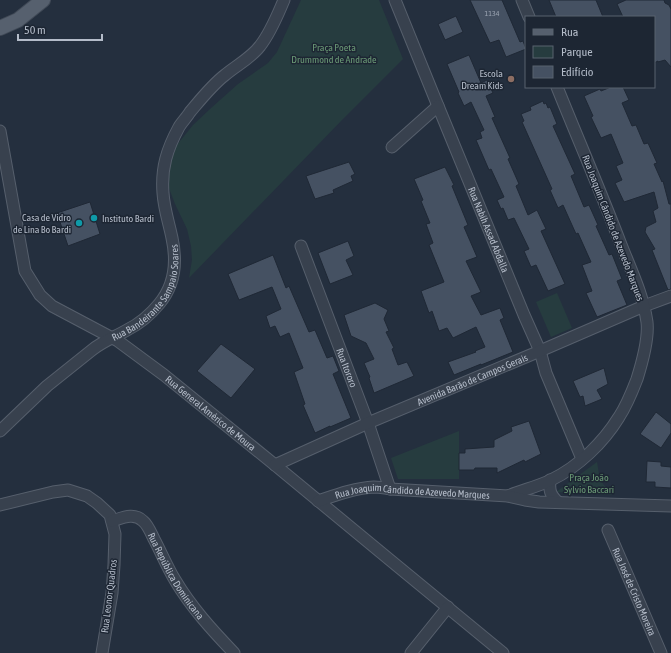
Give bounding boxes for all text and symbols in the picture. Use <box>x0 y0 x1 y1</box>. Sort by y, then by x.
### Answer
house number: 1134 <box>484 9 500 18</box>
scale bar <box>18 16 102 42</box>
legend <box>525 16 655 88</box>
text: 50 m <box>24 23 46 37</box>
text: Rua <box>561 25 578 39</box>
park label: Praça Poeta Drummond de Andrade <box>291 42 377 65</box>
text: Parque <box>561 45 593 59</box>
text: Edifício <box>561 65 594 79</box>
place label: Escola Dream Kids <box>461 68 503 91</box>
marker: Escola Dream Kids <box>506 74 516 84</box>
street label: Rua Joaquim Cândido de Azevedo Marques <box>580 153 646 303</box>
street label: Rua Nabih Assad Abdalla <box>466 185 511 274</box>
place label: Casa de Vidro de Lina Bo Bardi <box>13 212 71 235</box>
marker: Instituto Bardi <box>89 213 99 223</box>
place label: Instituto Bardi <box>102 213 154 224</box>
marker: Casa de Vidro de Lina Bo Bardi <box>74 218 84 228</box>
street label: Rua Bandeirante Sampaio Soares <box>110 243 180 343</box>
street label: Rua Itororo <box>335 346 360 389</box>
street label: Avenida Barão de Campos Gerais <box>415 351 530 407</box>
street label: Rua General Américo de Moura <box>164 373 258 453</box>
park label: Praça João Sylvio Baccari <box>564 472 614 495</box>
street label: Rua Joaquim Cândido de Azevedo Marques <box>334 481 490 501</box>
street label: Rua República Dominicana <box>146 531 206 621</box>
street label: Rua José de Cristo Moreira <box>611 546 658 638</box>
street label: Rua Leonor Quadros <box>99 558 119 633</box>

